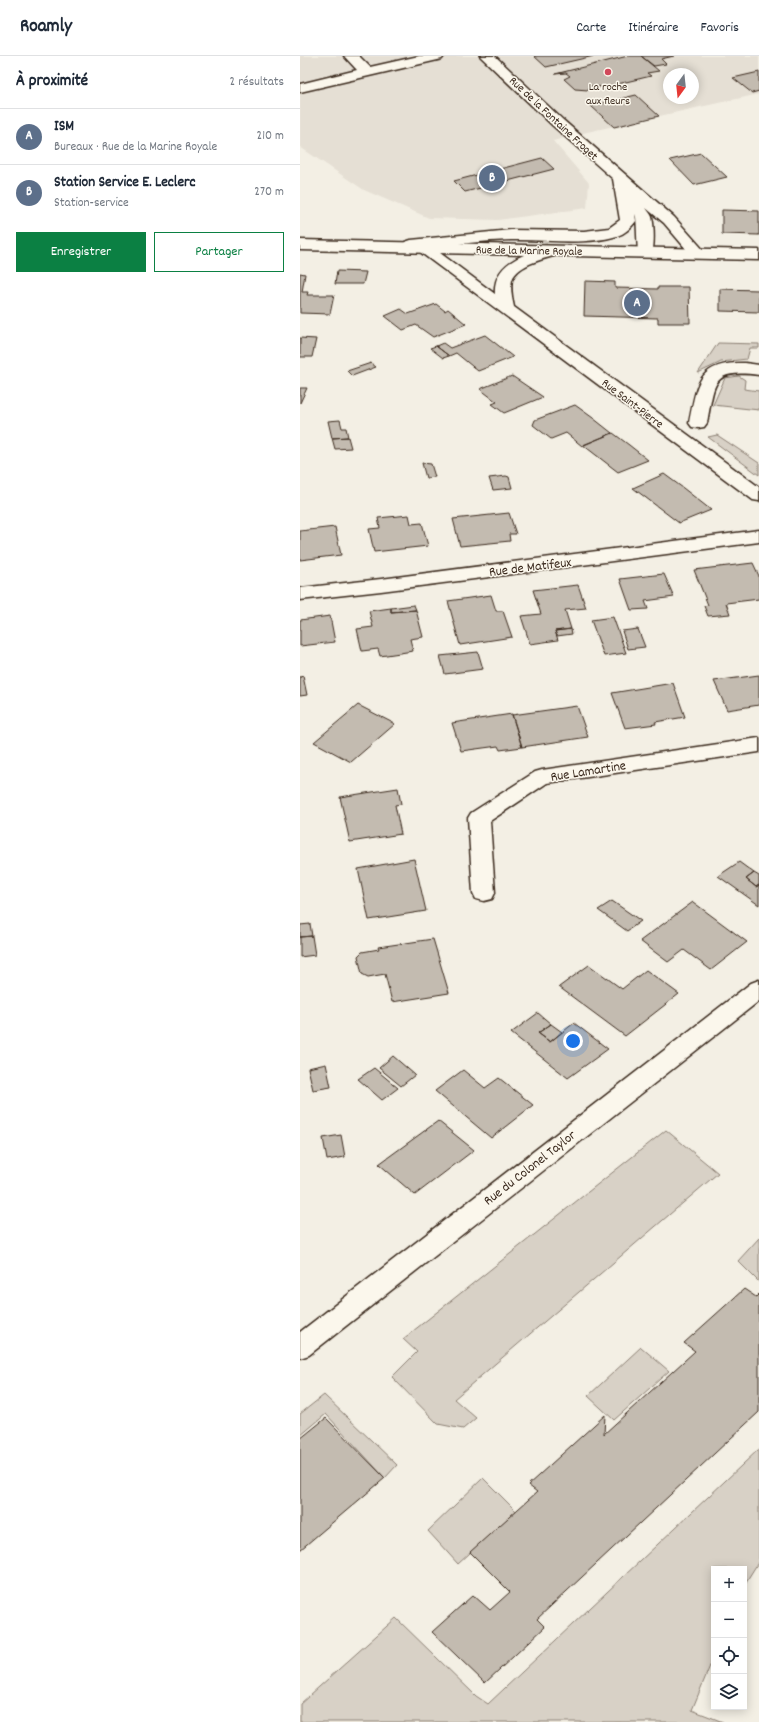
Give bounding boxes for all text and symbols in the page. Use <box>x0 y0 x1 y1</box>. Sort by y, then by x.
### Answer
text: Roamly <box>20 14 72 41</box>
text: Carte <box>576 18 606 38</box>
text: Itinéraire <box>628 18 678 38</box>
text: Favoris <box>700 18 739 38</box>
marker: La roche aux fleurs <box>603 67 613 77</box>
north arrow <box>663 68 699 104</box>
text: À proximité <box>16 70 88 94</box>
text: 2 résultats <box>230 73 284 92</box>
street label: Rue de la Fontaine Froget <box>505 73 602 165</box>
place label: La roche aux fleurs <box>586 79 630 110</box>
text: ISM <box>54 116 74 138</box>
text: A <box>25 127 33 146</box>
text: 210 m <box>256 127 284 146</box>
text: Bureaux · Rue de la Marine Royale <box>54 138 217 157</box>
pin: B <box>479 163 505 193</box>
text: Station Service E. Leclerc <box>54 172 196 194</box>
text: B <box>26 183 32 202</box>
text: 270 m <box>254 183 284 202</box>
text: Station-service <box>54 194 129 213</box>
button: Enregistrer <box>16 232 146 272</box>
button: Partager <box>154 232 284 272</box>
street label: Rue de la Marine Royale <box>476 242 582 261</box>
pin: A <box>624 288 650 318</box>
street label: Rue Saint-Pierre <box>598 375 667 433</box>
street label: Rue de Matifeux <box>488 553 573 583</box>
street label: Rue Lamartine <box>549 756 628 788</box>
your location <box>563 1031 583 1051</box>
street label: Rue du Colonel Taylor <box>480 1126 581 1211</box>
map controls <box>711 1566 747 1710</box>
button: + <box>711 1566 747 1602</box>
button: − <box>711 1602 747 1638</box>
button: locate <box>711 1638 747 1674</box>
button: layers <box>711 1674 747 1710</box>

